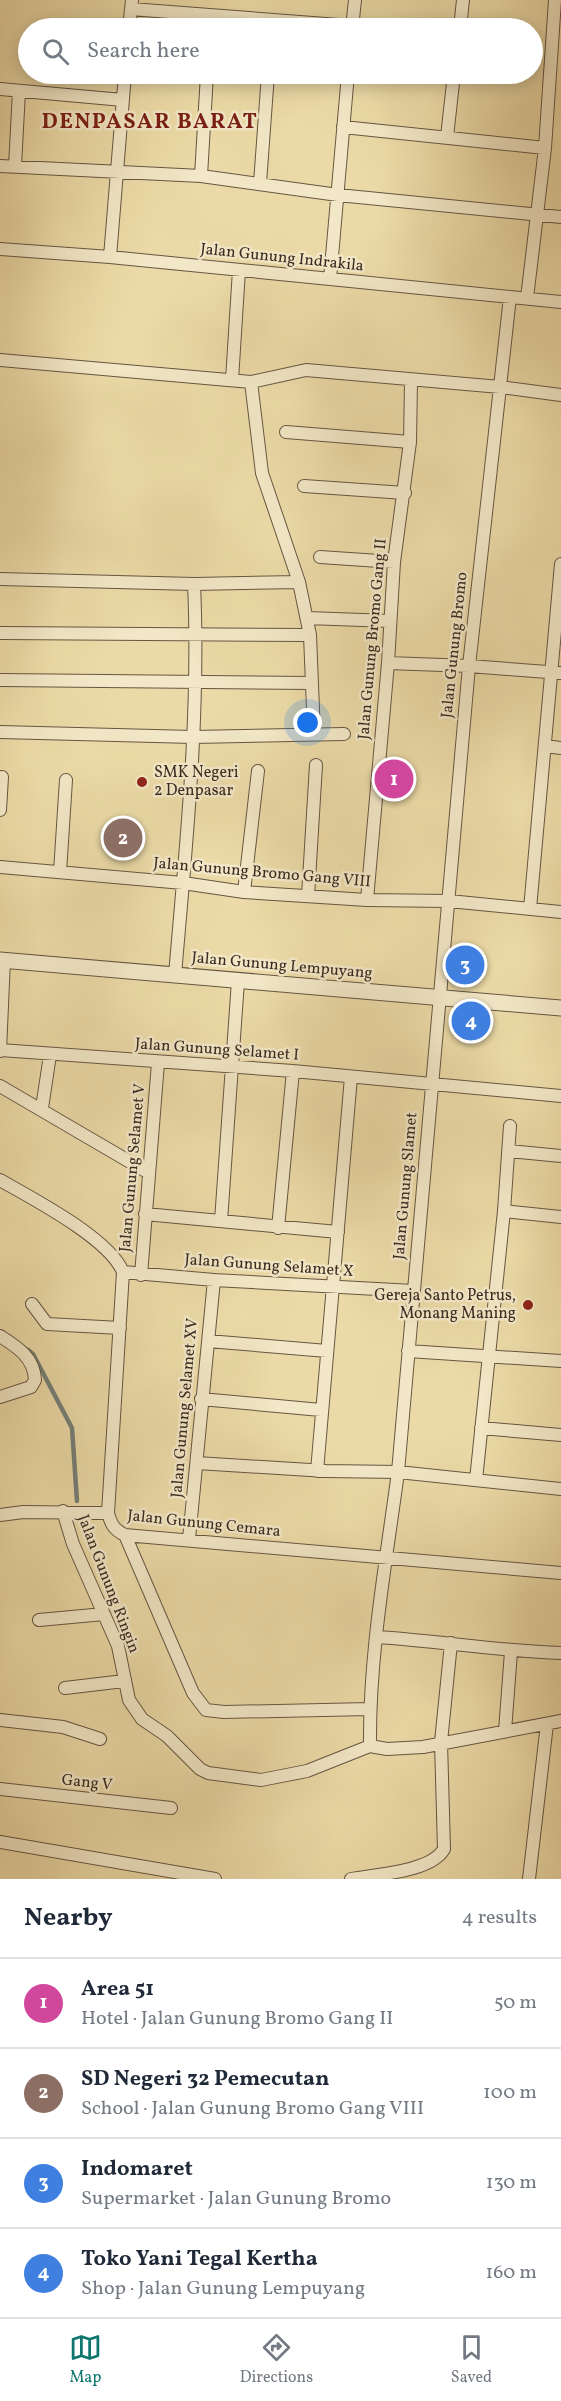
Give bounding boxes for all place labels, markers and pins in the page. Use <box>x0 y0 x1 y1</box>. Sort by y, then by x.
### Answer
pin: 1 <box>374 756 414 802</box>
place label: SMK Negeri 2 Denpasar <box>154 762 239 802</box>
marker: SMK Negeri 2 Denpasar <box>135 775 149 789</box>
pin: 2 <box>104 816 142 860</box>
pin: 3 <box>446 942 484 988</box>
pin: 4 <box>452 998 490 1044</box>
place label: Gereja Santo Petrus, Monang Maning <box>374 1285 516 1325</box>
marker: Gereja Santo Petrus, Monang Maning <box>521 1298 535 1312</box>

